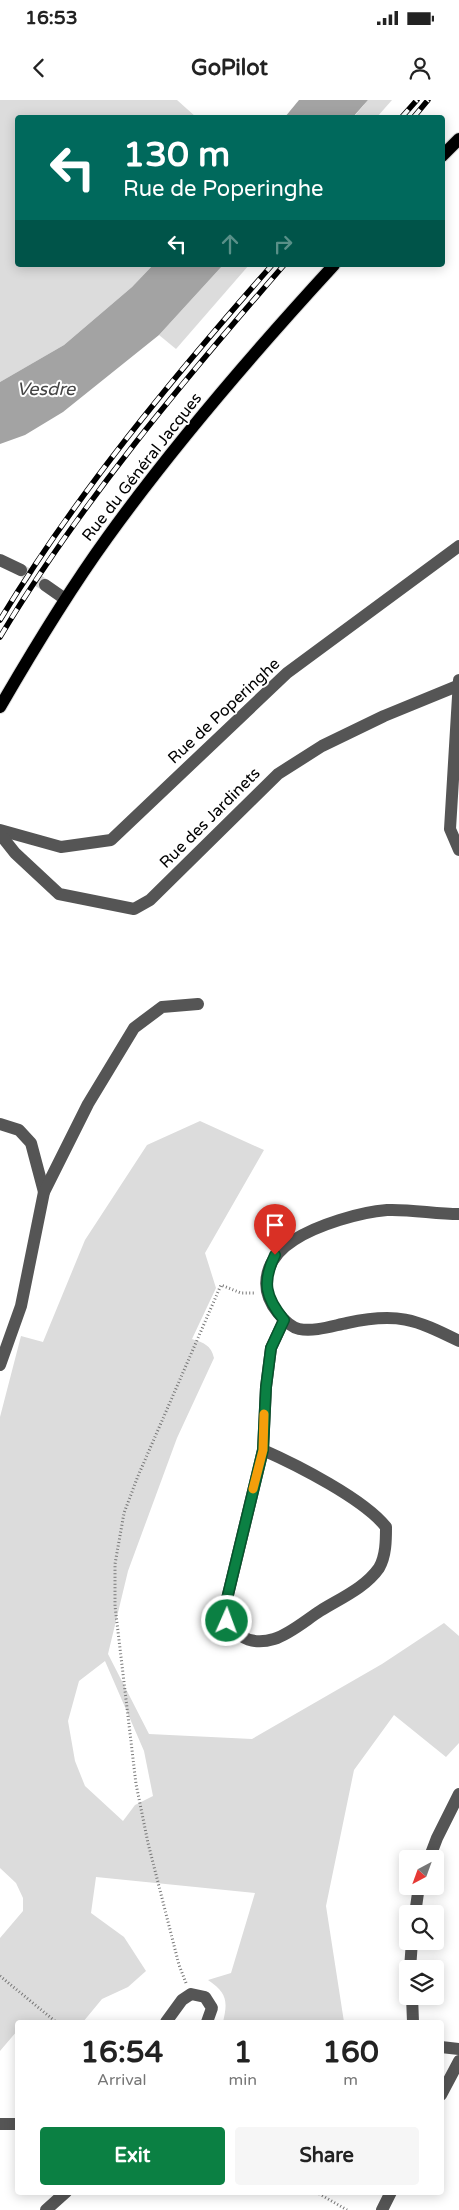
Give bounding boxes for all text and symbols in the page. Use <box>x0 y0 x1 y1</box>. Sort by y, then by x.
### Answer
text: 16:53 <box>25 7 78 29</box>
icon: back <box>25 54 53 82</box>
icon: person <box>406 54 434 82</box>
text: GoPilot <box>191 55 268 81</box>
text: 130 m <box>123 134 230 176</box>
icon: left <box>40 135 105 200</box>
text: Rue de Poperinghe <box>123 176 324 202</box>
icon: left <box>163 230 191 258</box>
icon: ahead <box>216 230 244 258</box>
icon: right <box>269 230 297 258</box>
water label: Vesdre <box>17 378 76 400</box>
street label: Rue du Général Jacques <box>78 389 206 545</box>
street label: Rue de Poperinghe <box>164 654 284 768</box>
street label: Rue des Jardinets <box>155 763 265 873</box>
pin <box>254 1204 296 1255</box>
icon: arrive <box>261 1211 289 1239</box>
position arrow <box>200 1594 252 1646</box>
north arrow <box>399 1850 444 1895</box>
map controls <box>399 1850 444 2005</box>
button: search <box>399 1905 444 1950</box>
button: layers <box>399 1960 444 2005</box>
text: 16:54 <box>80 2034 163 2071</box>
text: 1 <box>233 2034 252 2071</box>
text: 160 <box>322 2034 379 2071</box>
text: Arrival <box>97 2070 147 2090</box>
text: min <box>229 2070 257 2090</box>
text: m <box>343 2070 358 2090</box>
button: Exit <box>40 2127 225 2185</box>
button: Share <box>235 2127 419 2185</box>

